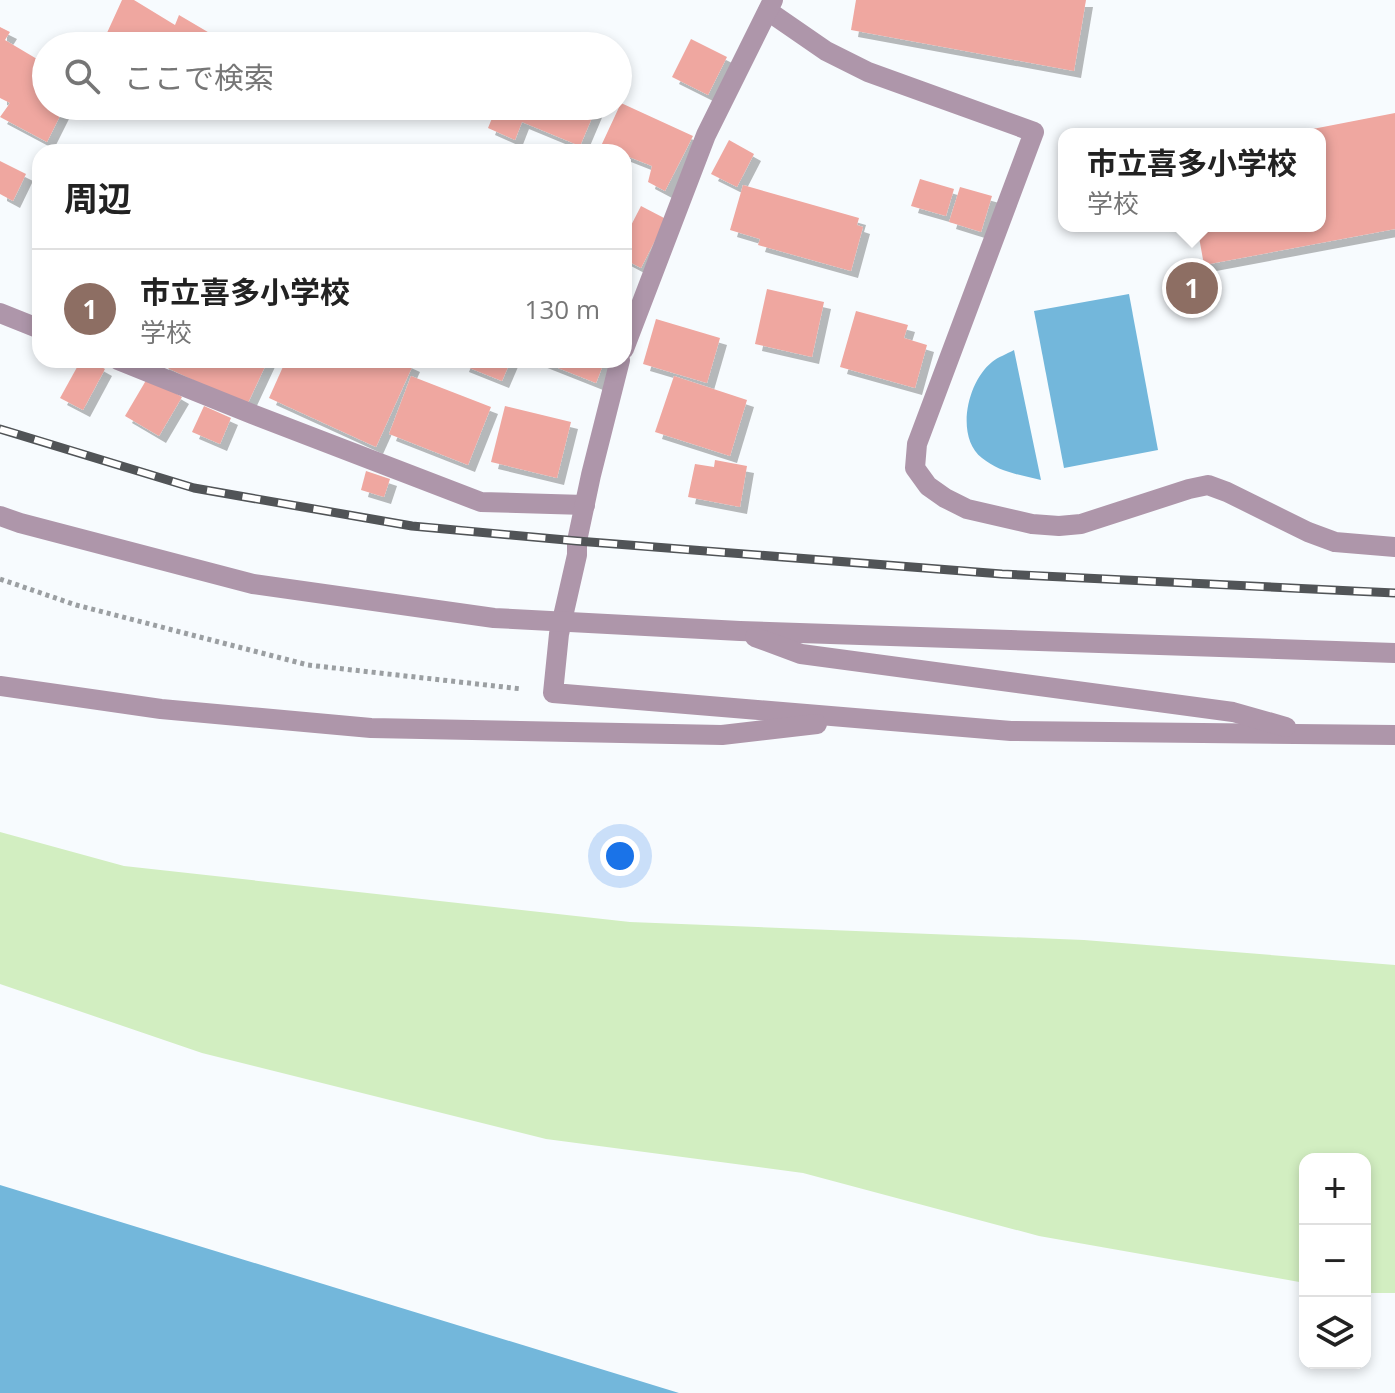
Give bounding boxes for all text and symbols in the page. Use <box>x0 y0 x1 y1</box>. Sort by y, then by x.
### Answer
search box <box>32 32 632 120</box>
icon: search <box>60 54 104 98</box>
text: ここで検索 <box>124 57 274 98</box>
popup <box>1058 128 1326 232</box>
text: 市立喜多小学校 <box>1087 142 1297 183</box>
text: 周辺 <box>64 175 132 221</box>
text: 学校 <box>1087 185 1139 221</box>
pin: 1 <box>1166 258 1218 318</box>
text: 市立喜多小学校 <box>140 271 350 312</box>
text: 1 <box>83 291 97 327</box>
text: 130 m <box>525 291 600 327</box>
text: 学校 <box>140 314 192 350</box>
your location <box>600 836 640 876</box>
map controls <box>1299 1153 1371 1369</box>
button: + <box>1299 1153 1371 1225</box>
button: − <box>1299 1225 1371 1297</box>
button: layers <box>1299 1297 1371 1369</box>

